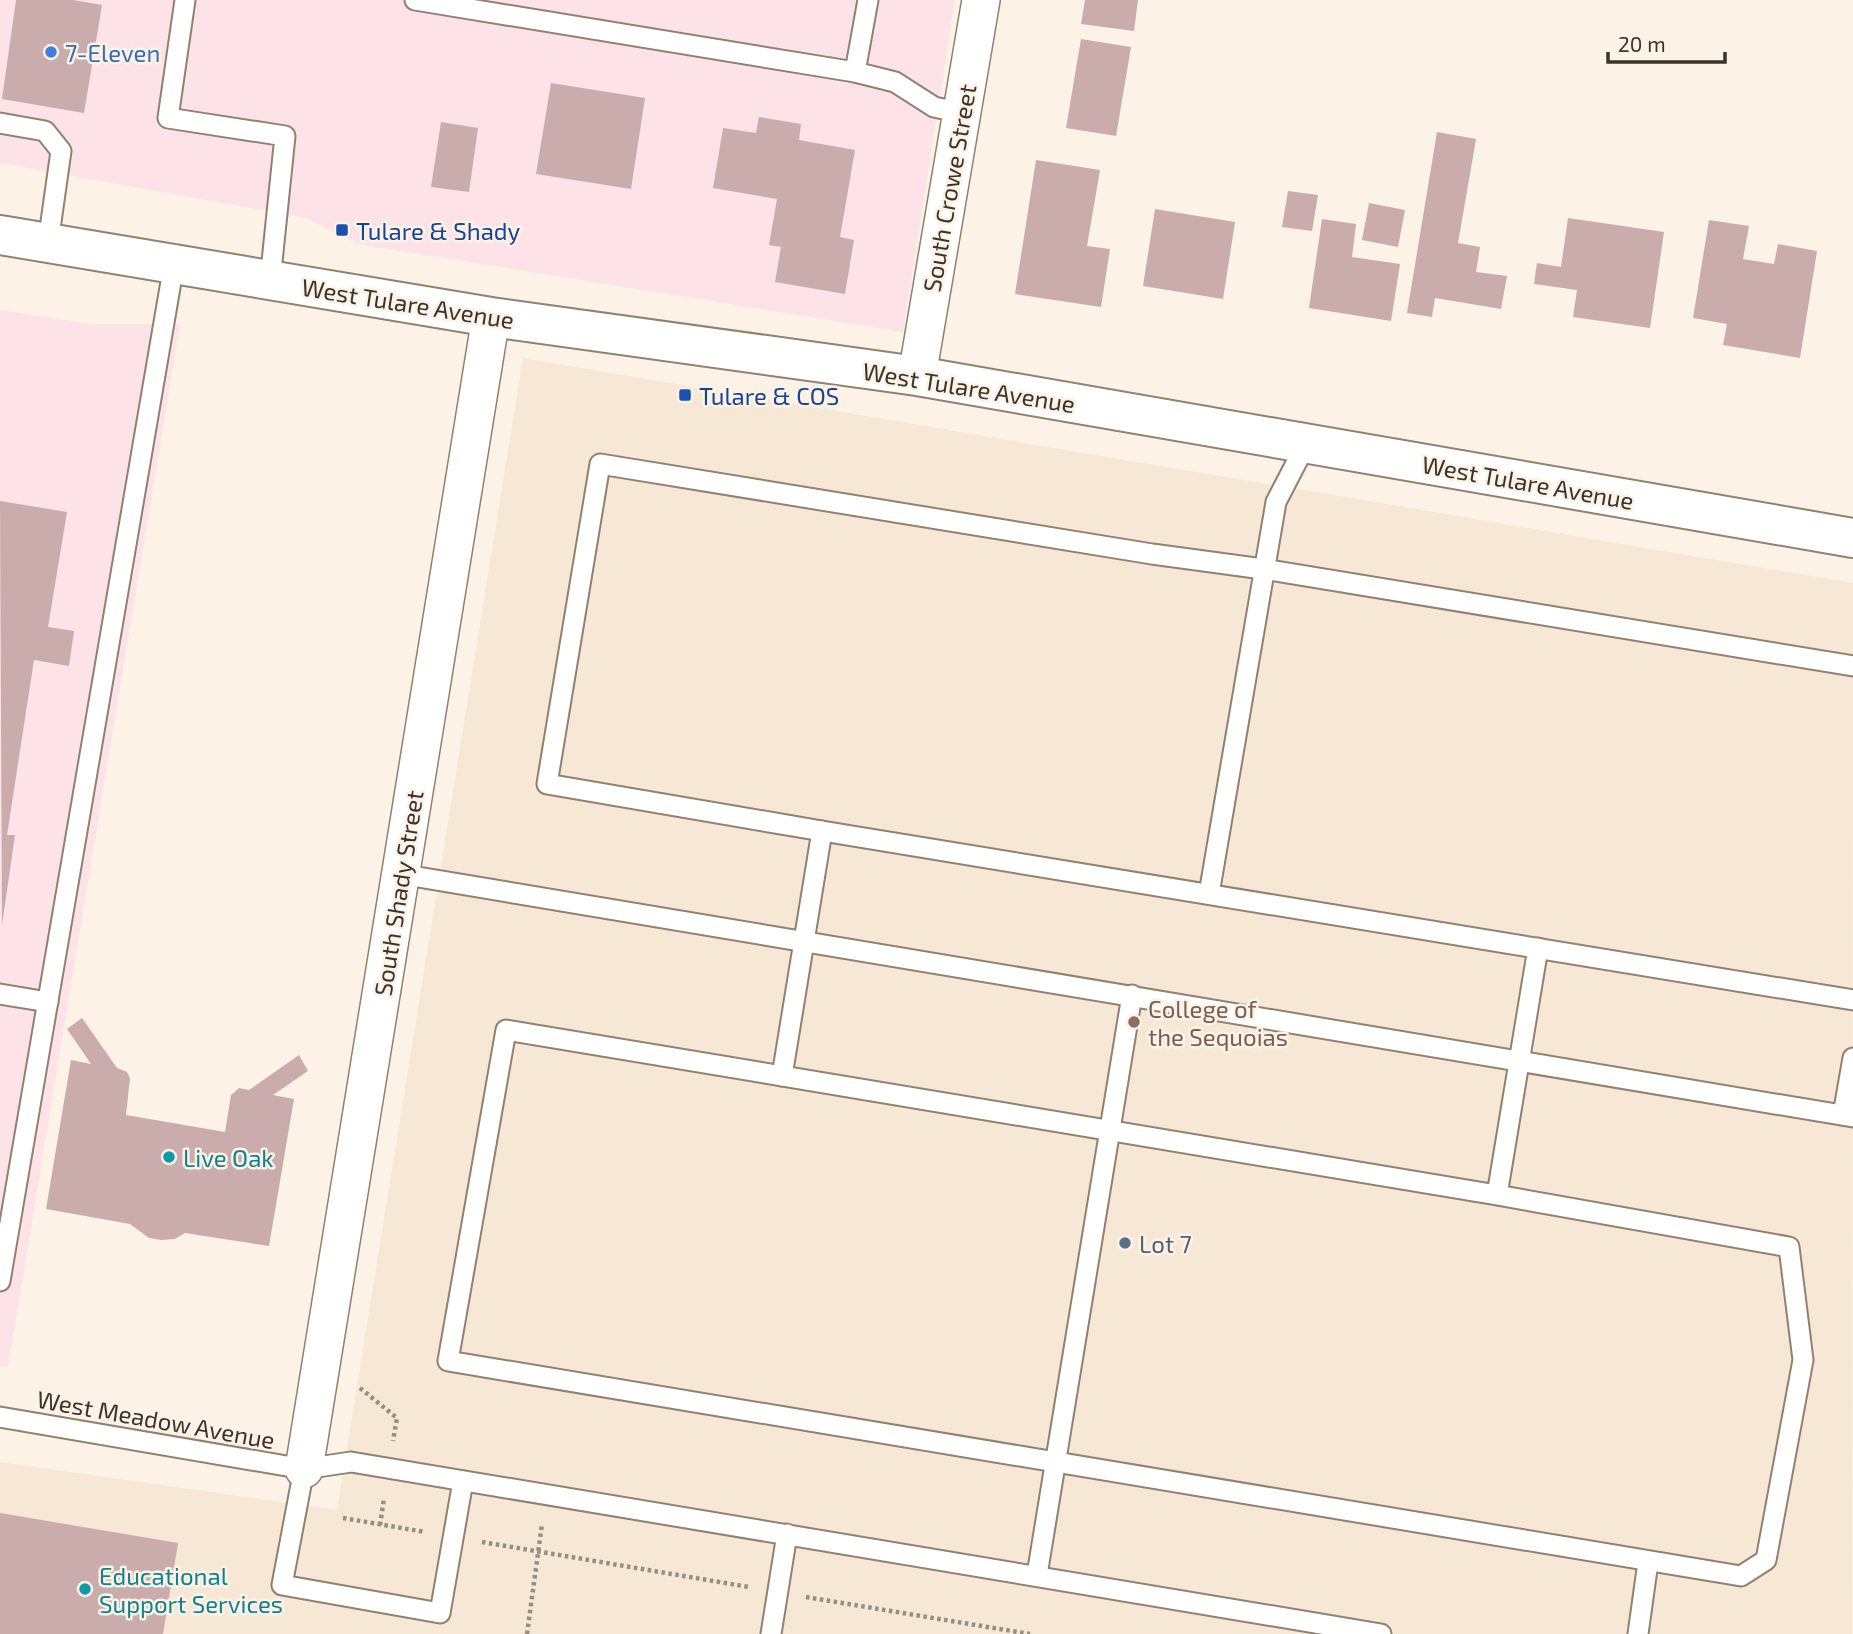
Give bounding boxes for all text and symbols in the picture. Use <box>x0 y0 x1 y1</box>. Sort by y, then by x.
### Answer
scale bar <box>1608 21 1725 65</box>
text: 20 m <box>1618 31 1666 56</box>
place label: 7-Eleven <box>65 38 160 67</box>
marker: 7-Eleven <box>43 44 59 60</box>
street label: South Crowe Street <box>916 82 982 294</box>
place label: Tulare & Shady <box>356 216 521 245</box>
marker: Tulare & Shady <box>334 222 350 238</box>
street label: West Tulare Avenue <box>300 272 516 334</box>
street label: West Tulare Avenue <box>861 356 1077 418</box>
place label: Tulare & COS <box>699 381 839 410</box>
marker: Tulare & COS <box>677 387 693 403</box>
street label: West Tulare Avenue <box>1420 449 1636 515</box>
street label: South Shady Street <box>367 788 429 998</box>
place label: College of the Sequoias <box>1148 994 1288 1051</box>
marker: College of the Sequoias <box>1126 1014 1142 1030</box>
place label: Live Oak <box>183 1143 274 1172</box>
marker: Live Oak <box>161 1149 177 1165</box>
place label: Lot 7 <box>1139 1229 1192 1258</box>
marker: Lot 7 <box>1117 1235 1133 1251</box>
street label: West Meadow Avenue <box>35 1384 277 1454</box>
place label: Educational Support Services <box>99 1561 283 1618</box>
marker: Educational Support Services <box>77 1581 93 1597</box>

